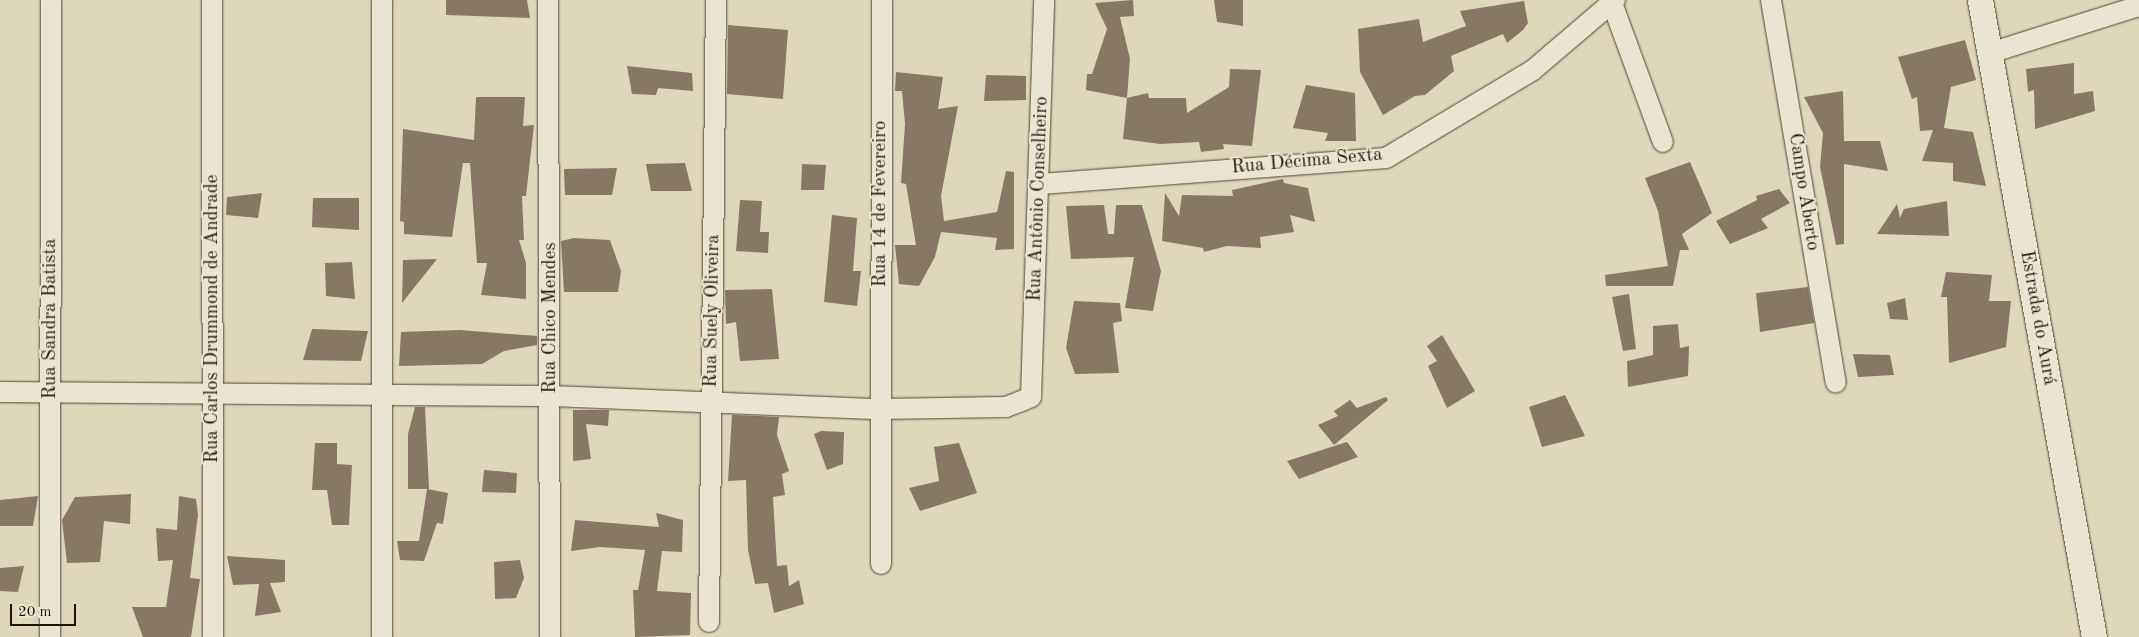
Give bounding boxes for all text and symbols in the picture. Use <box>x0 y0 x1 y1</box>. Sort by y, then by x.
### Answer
street label: Rua Antônio Conselheiro <box>1024 96 1054 302</box>
street label: Rua 14 de Fevereiro <box>870 121 892 287</box>
street label: Campo Aberto <box>1782 132 1824 252</box>
street label: Rua Décima Sexta <box>1230 144 1384 180</box>
street label: Rua Carlos Drummond de Andrade <box>202 175 224 463</box>
street label: Rua Suely Oliveira <box>700 234 726 388</box>
street label: Rua Sandra Batista <box>40 239 62 399</box>
street label: Rua Chico Mendes <box>540 242 562 394</box>
street label: Estrada do Aurá <box>2014 249 2060 387</box>
scale bar <box>12 594 79 626</box>
text: 20 m <box>18 605 52 620</box>

